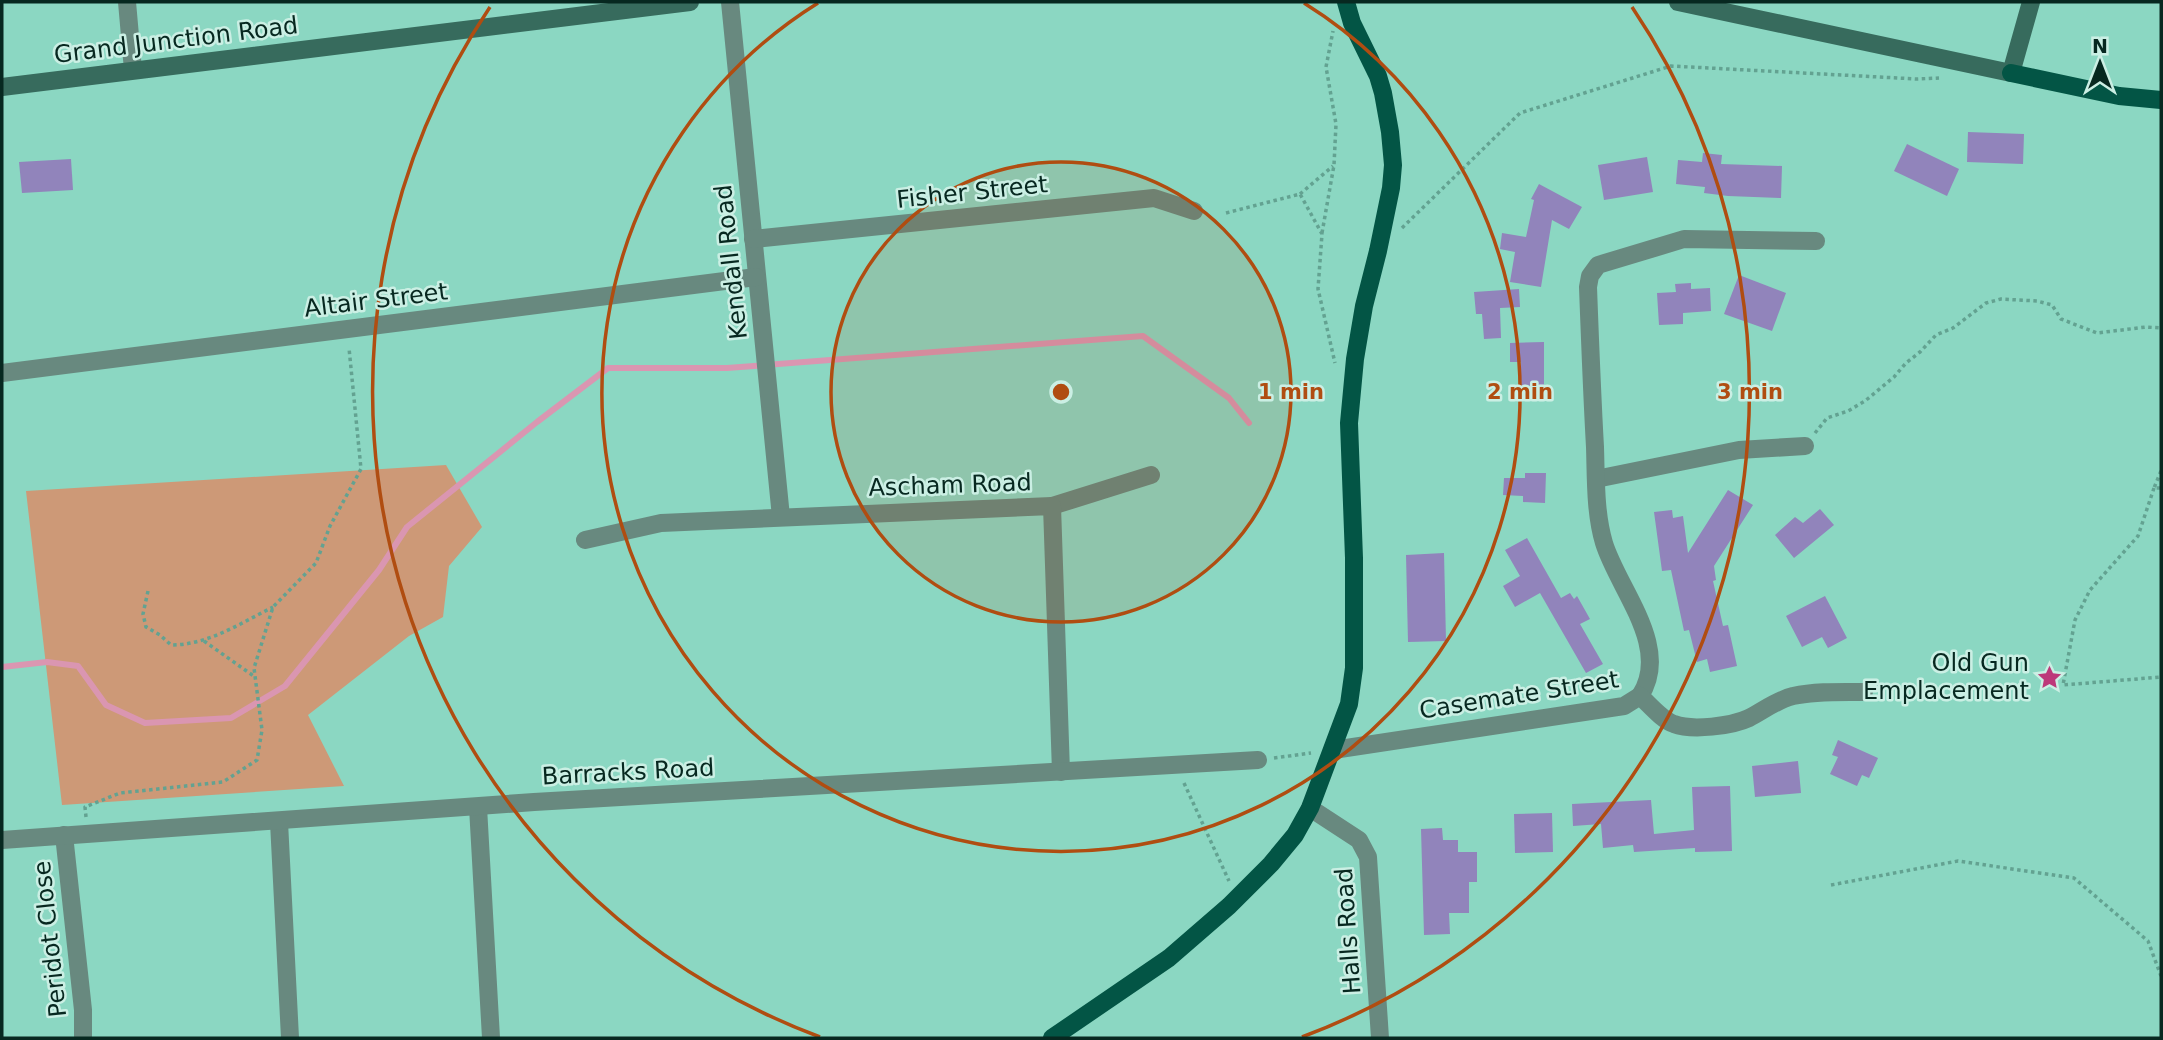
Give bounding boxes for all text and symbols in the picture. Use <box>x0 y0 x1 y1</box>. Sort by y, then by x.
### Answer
street label: Grand Junction Road <box>52 11 300 69</box>
north arrow <box>2065 28 2135 98</box>
text: N <box>2092 35 2108 57</box>
street label: Fisher Street <box>895 170 1049 214</box>
street label: Kendall Road <box>709 183 753 341</box>
street label: Altair Street <box>303 277 449 323</box>
centre of rings <box>1049 380 1073 404</box>
text: 1 min <box>1258 380 1324 404</box>
text: 2 min <box>1487 380 1553 404</box>
text: 3 min <box>1717 380 1783 404</box>
street label: Ascham Road <box>868 468 1032 502</box>
place label: Old Gun Emplacement <box>1863 649 2029 705</box>
place icon: Old Gun Emplacement <box>2035 663 2063 691</box>
street label: Casemate Street <box>1417 665 1621 725</box>
street label: Barracks Road <box>541 754 715 790</box>
street label: Peridot Close <box>28 859 72 1019</box>
street label: Halls Road <box>1330 867 1366 995</box>

